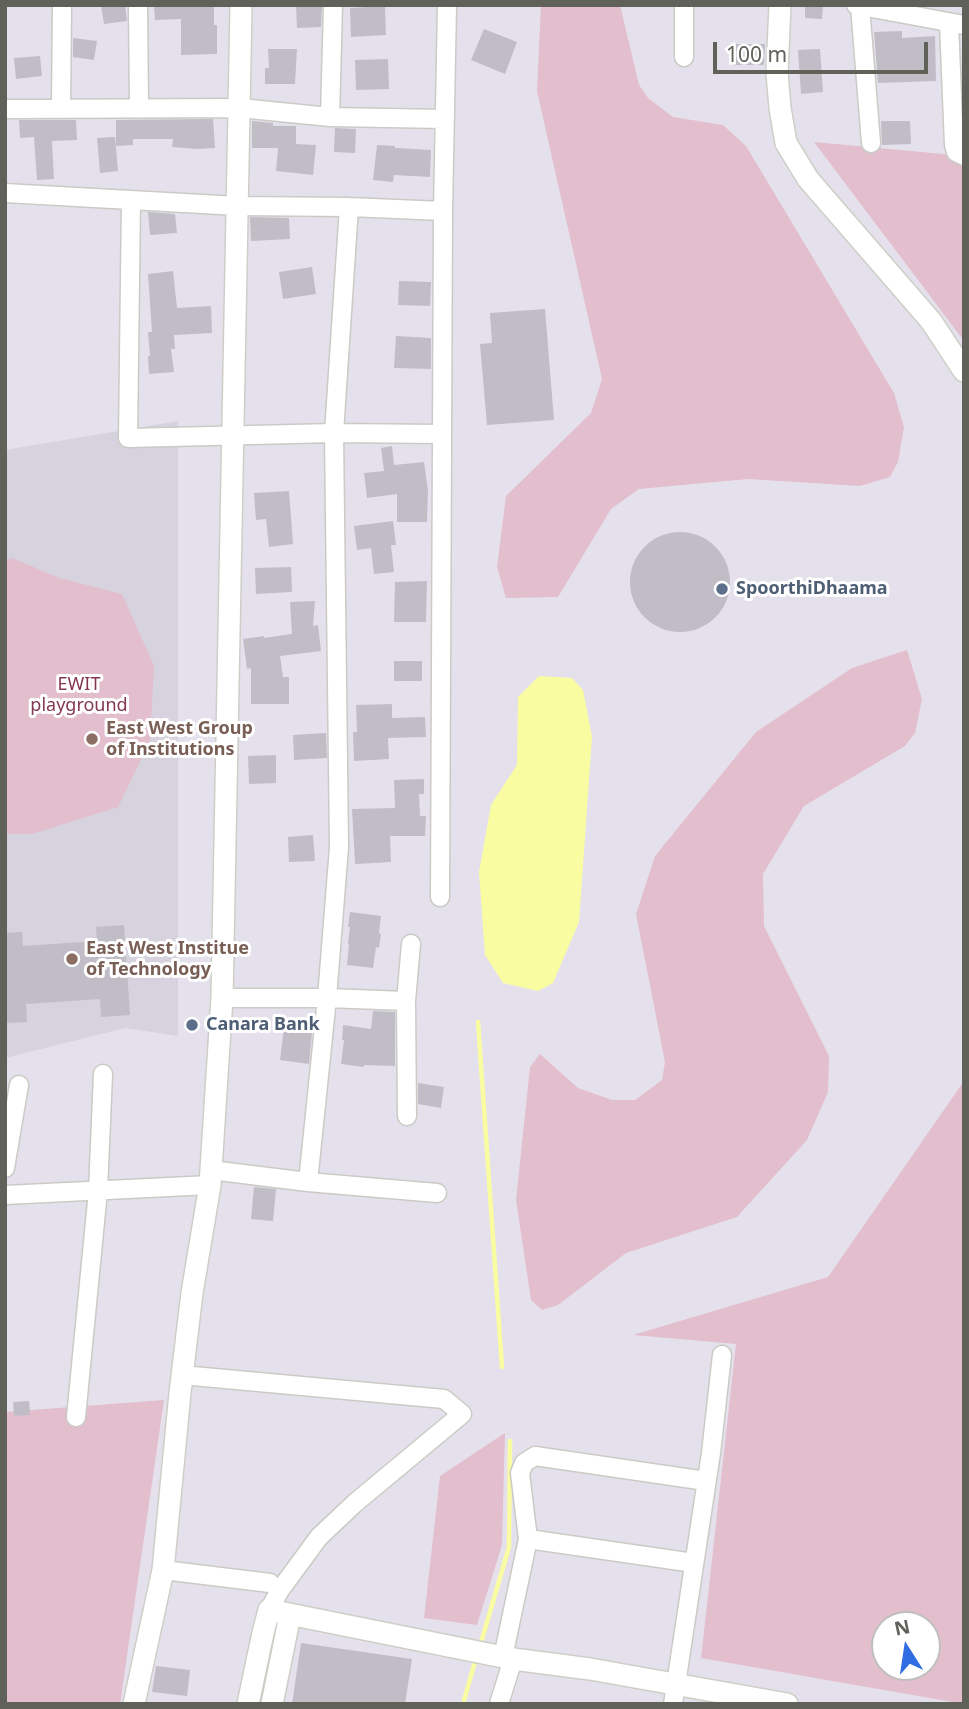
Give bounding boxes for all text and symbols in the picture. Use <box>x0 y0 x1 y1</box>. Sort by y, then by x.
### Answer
scale bar <box>717 28 932 72</box>
text: 100 m <box>726 40 787 68</box>
place label: SpoorthiDhaama <box>736 578 888 600</box>
marker: SpoorthiDhaama <box>714 581 730 597</box>
park label: EWIT playground <box>30 674 128 716</box>
place label: East West Group of Institutions <box>106 718 253 760</box>
marker: East West Group of Institutions <box>84 731 100 747</box>
place label: East West Institue of Technology <box>86 938 249 981</box>
marker: East West Institue of Technology <box>64 951 80 967</box>
place label: Canara Bank <box>206 1014 320 1036</box>
marker: Canara Bank <box>184 1017 200 1033</box>
north arrow <box>871 1611 941 1681</box>
text: N <box>892 1613 912 1642</box>

